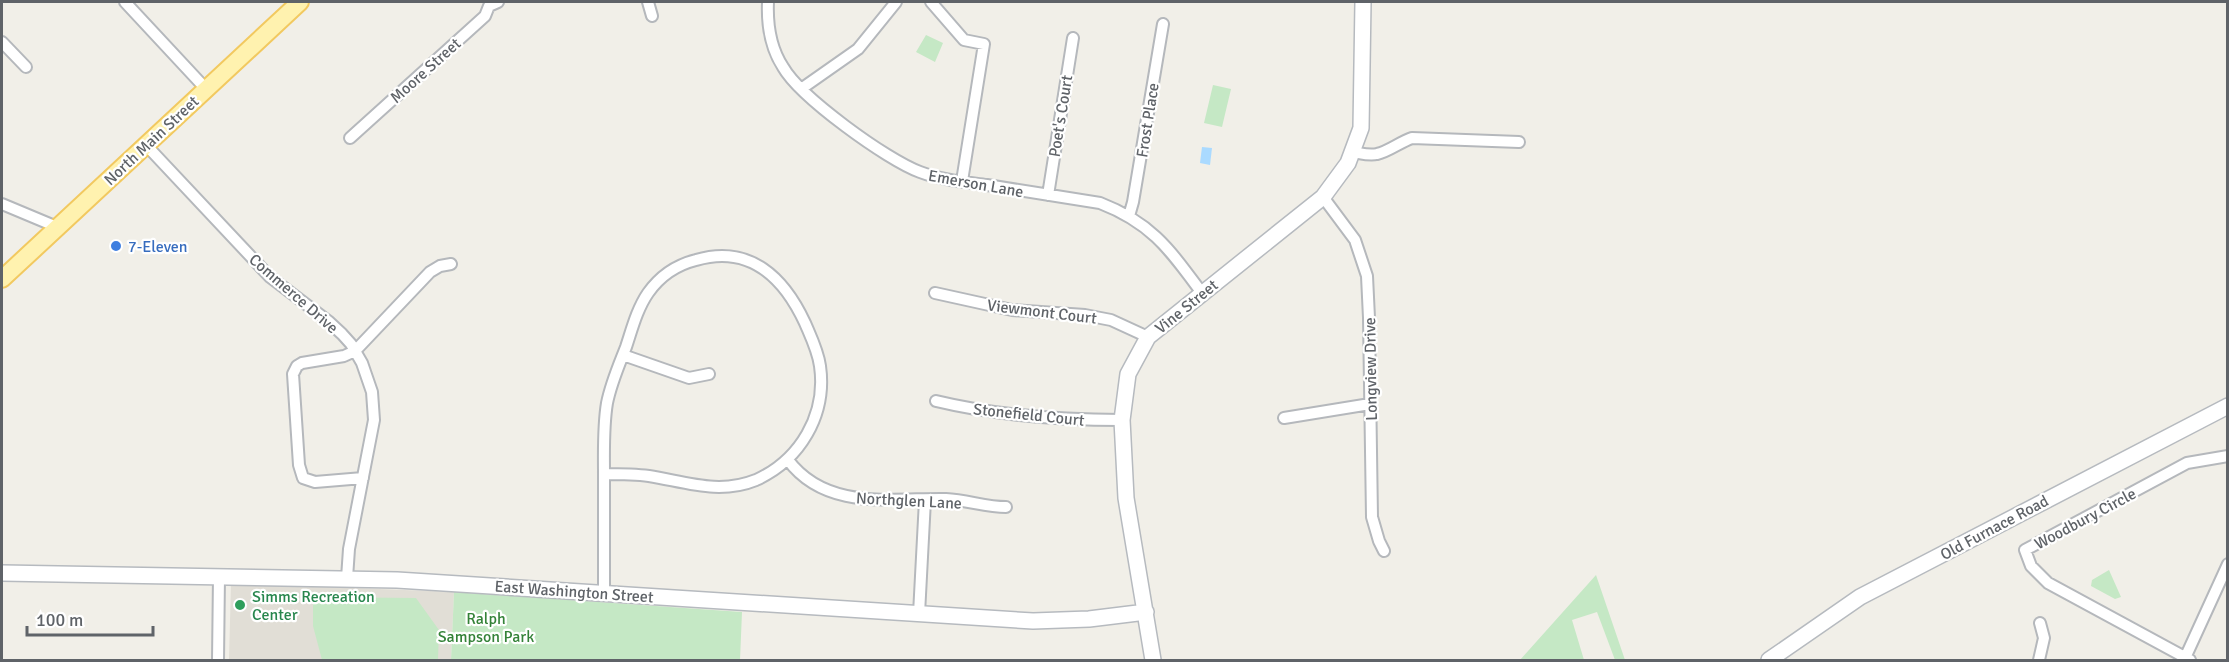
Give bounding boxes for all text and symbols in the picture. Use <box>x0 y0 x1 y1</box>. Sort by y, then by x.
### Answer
street label: Moore Street <box>386 33 465 108</box>
street label: Poet's Court <box>1045 73 1077 159</box>
street label: Frost Place <box>1132 81 1164 159</box>
street label: North Main Street <box>100 91 204 190</box>
street label: Emerson Lane <box>927 166 1025 202</box>
place label: 7-Eleven <box>128 237 187 257</box>
marker: 7-Eleven <box>109 239 123 253</box>
street label: Commerce Drive <box>245 250 342 338</box>
street label: Vine Street <box>1151 275 1223 338</box>
street label: Viewmont Court <box>986 295 1098 329</box>
street label: Longview Drive <box>1360 317 1382 421</box>
street label: Stonefield Court <box>972 399 1086 431</box>
street label: Woodbury Circle <box>2031 484 2140 554</box>
street label: Northglen Lane <box>855 488 962 514</box>
street label: Old Furnace Road <box>1937 491 2052 565</box>
street label: East Washington Street <box>494 576 654 608</box>
place label: Simms Recreation Center <box>252 587 375 625</box>
marker: Simms Recreation Center <box>233 598 247 612</box>
scale bar <box>27 599 153 637</box>
text: 100 m <box>36 609 83 631</box>
park label: Ralph Sampson Park <box>438 609 534 647</box>

